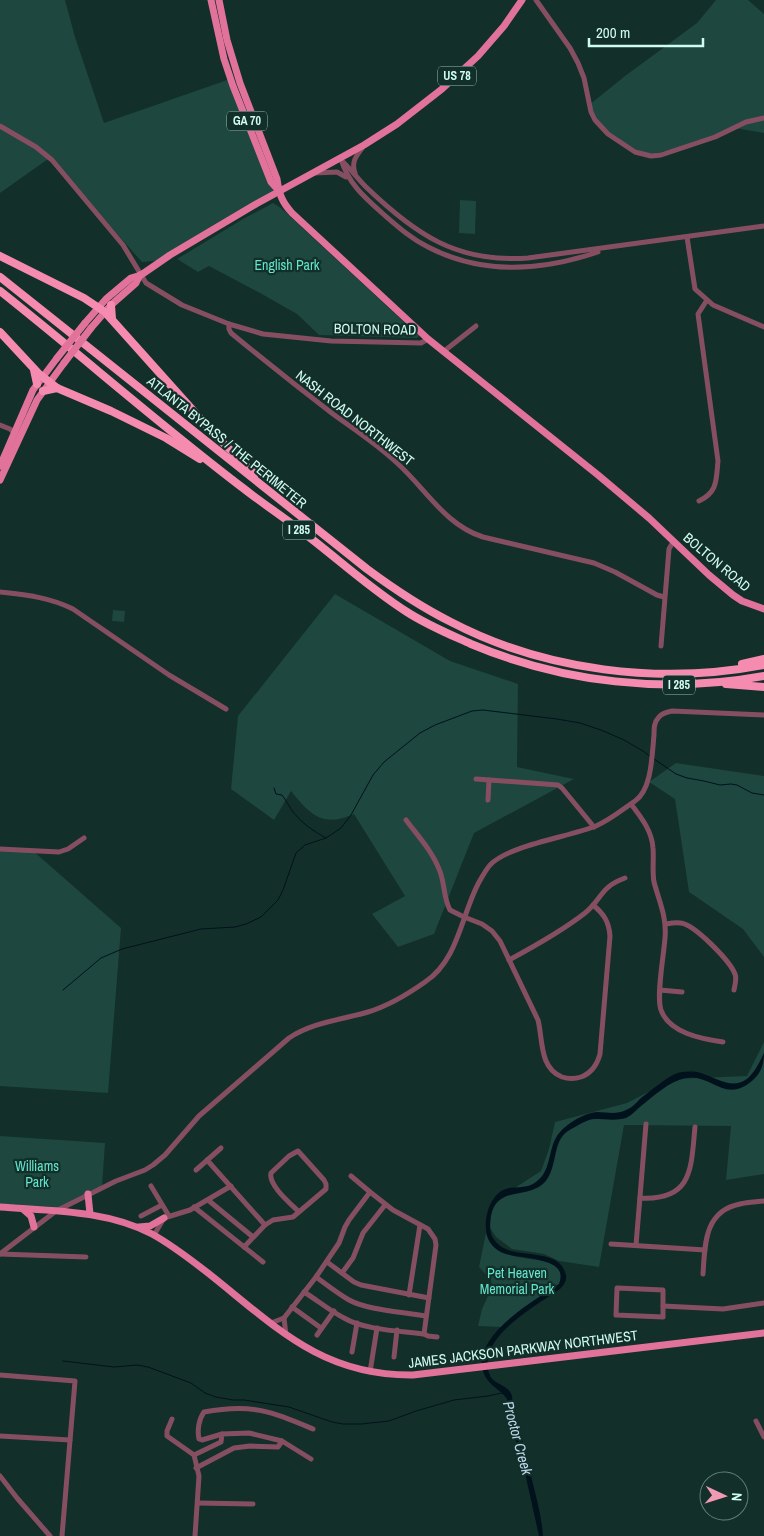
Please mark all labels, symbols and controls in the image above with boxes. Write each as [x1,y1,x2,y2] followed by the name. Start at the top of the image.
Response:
[589,15,703,47] scale bar
[596,22,630,43] text: 200 m
[438,66,476,85] road number: US 78
[227,112,267,130] road number: GA 70
[254,256,320,274] park label: English Park
[334,319,416,339] street label: BOLTON ROAD
[292,366,418,470] street label: NASH ROAD NORTHWEST
[143,371,310,512] street label: ATLANTA BYPASS / THE PERIMETER
[283,520,315,540] road number: I 285
[680,529,754,595] street label: BOLTON ROAD
[663,676,695,694] road number: I 285
[15,1157,59,1191] park label: Williams Park
[480,1264,555,1298] park label: Pet Heaven Memorial Park
[407,1326,639,1372] street label: JAMES JACKSON PARKWAY NORTHWEST
[498,1399,538,1478] water label: Proctor Creek
[699,1471,749,1521] north arrow
[728,1492,746,1502] text: N

